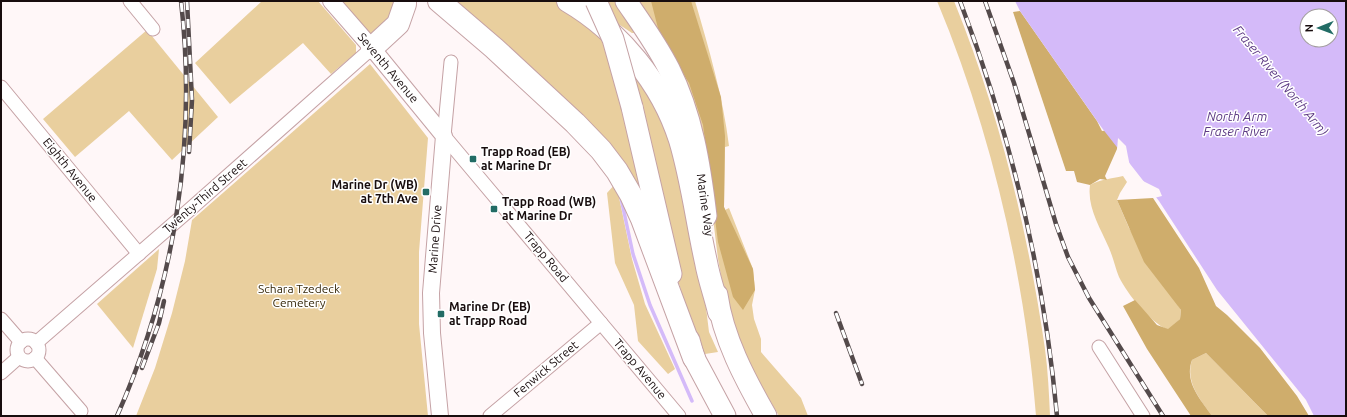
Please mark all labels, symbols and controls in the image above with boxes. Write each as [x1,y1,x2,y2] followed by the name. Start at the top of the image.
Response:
[1299,8,1339,48] north arrow
[1230,22,1332,138] water label: Fraser River (North Arm)
[355,30,421,105] street label: Seventh Avenue
[1203,109,1272,138] water label: North Arm Fraser River
[41,135,100,204] street label: Eighth Avenue
[481,145,571,172] place label: Trapp Road (EB) at Marine Dr
[468,154,478,164] marker: Trapp Road (EB) at Marine Dr
[160,156,249,235] street label: Twenty-Third Street
[695,173,716,237] street label: Marine Way
[332,178,418,205] place label: Marine Dr (WB) at 7th Ave
[421,187,431,197] marker: Marine Dr (WB) at 7th Ave
[502,195,596,222] place label: Trapp Road (WB) at Marine Dr
[426,204,443,274] street label: Marine Drive
[489,204,499,214] marker: Trapp Road (WB) at Marine Dr
[522,229,571,284] street label: Trapp Road
[258,282,340,309] park label: Schara Tzedeck Cemetery
[449,300,531,327] place label: Marine Dr (EB) at Trapp Road
[436,309,446,319] marker: Marine Dr (EB) at Trapp Road
[612,336,669,401] street label: Trapp Avenue
[511,338,581,399] street label: Fenwick Street

